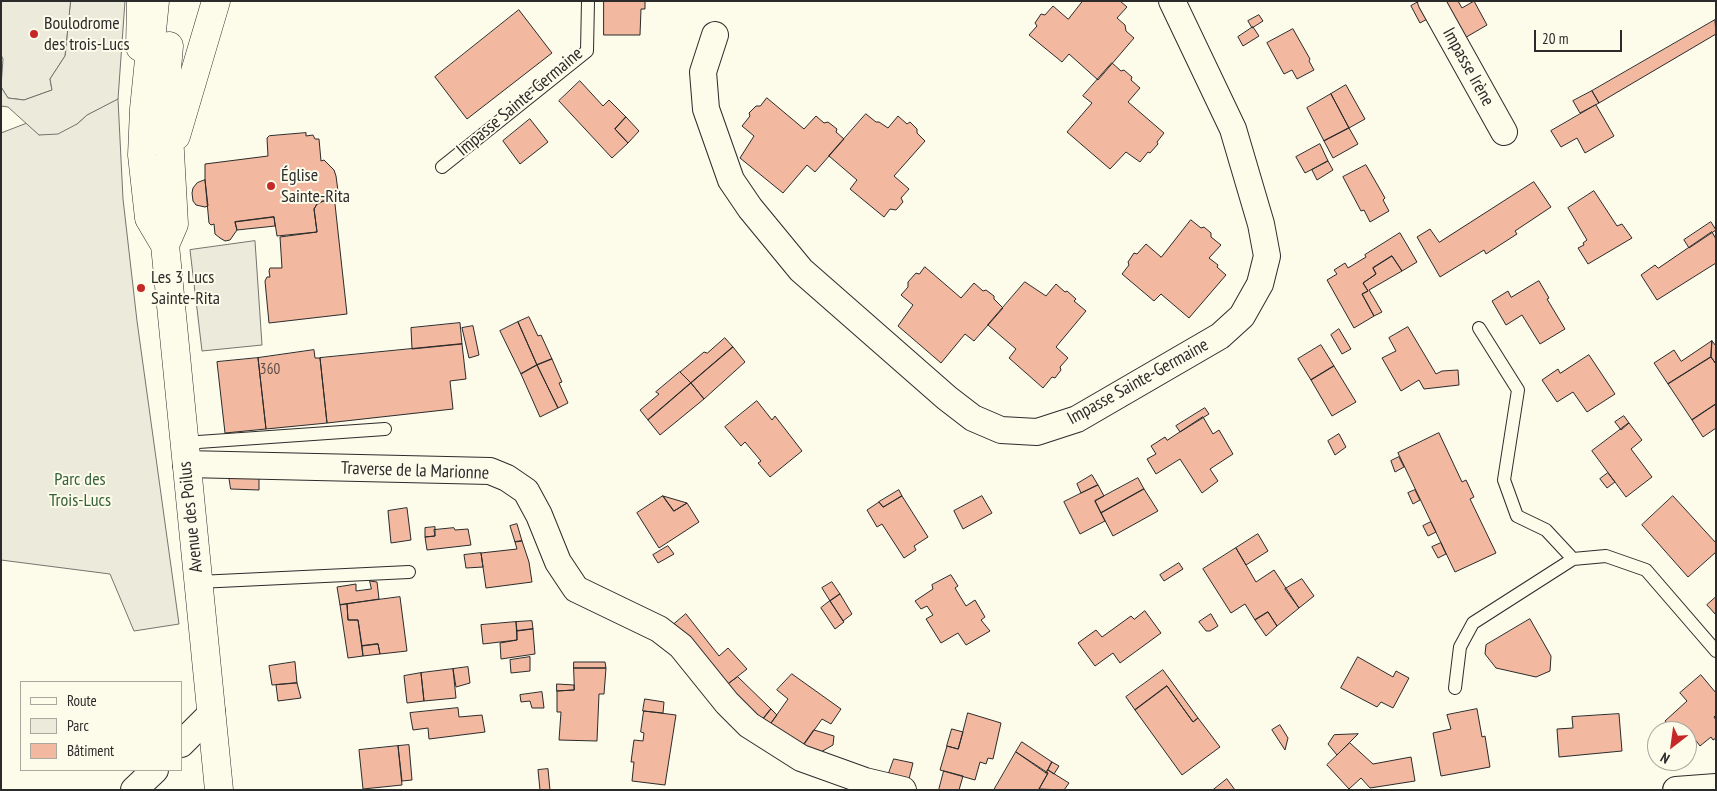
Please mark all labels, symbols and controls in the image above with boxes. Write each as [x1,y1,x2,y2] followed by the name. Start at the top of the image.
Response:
[44,13,130,56] place label: Boulodrome des trois-Lucs
[1537,20,1624,52] scale bar
[1438,24,1498,110] street label: Impasse Irène
[28,28,40,40] marker: Boulodrome des trois-Lucs
[1542,29,1568,48] text: 20 m
[453,43,587,161] street label: Impasse Sainte-Germaine
[281,165,350,208] place label: Église Sainte-Rita
[265,180,277,192] marker: Église Sainte-Rita
[151,267,220,310] place label: Les 3 Lucs Sainte-Rita
[135,282,147,294] marker: Les 3 Lucs Sainte-Rita
[1064,334,1212,430] street label: Impasse Sainte-Germaine
[260,361,280,379] house number: 360
[341,458,489,484] street label: Traverse de la Marionne
[174,460,208,574] street label: Avenue des Poilus
[49,469,111,512] park label: Parc des Trois-Lucs
[20,681,182,771] legend
[67,691,97,710] text: Route
[67,716,89,735] text: Parc
[1647,721,1697,771] north arrow
[67,741,114,760] text: Bâtiment
[1657,748,1673,768] text: N

